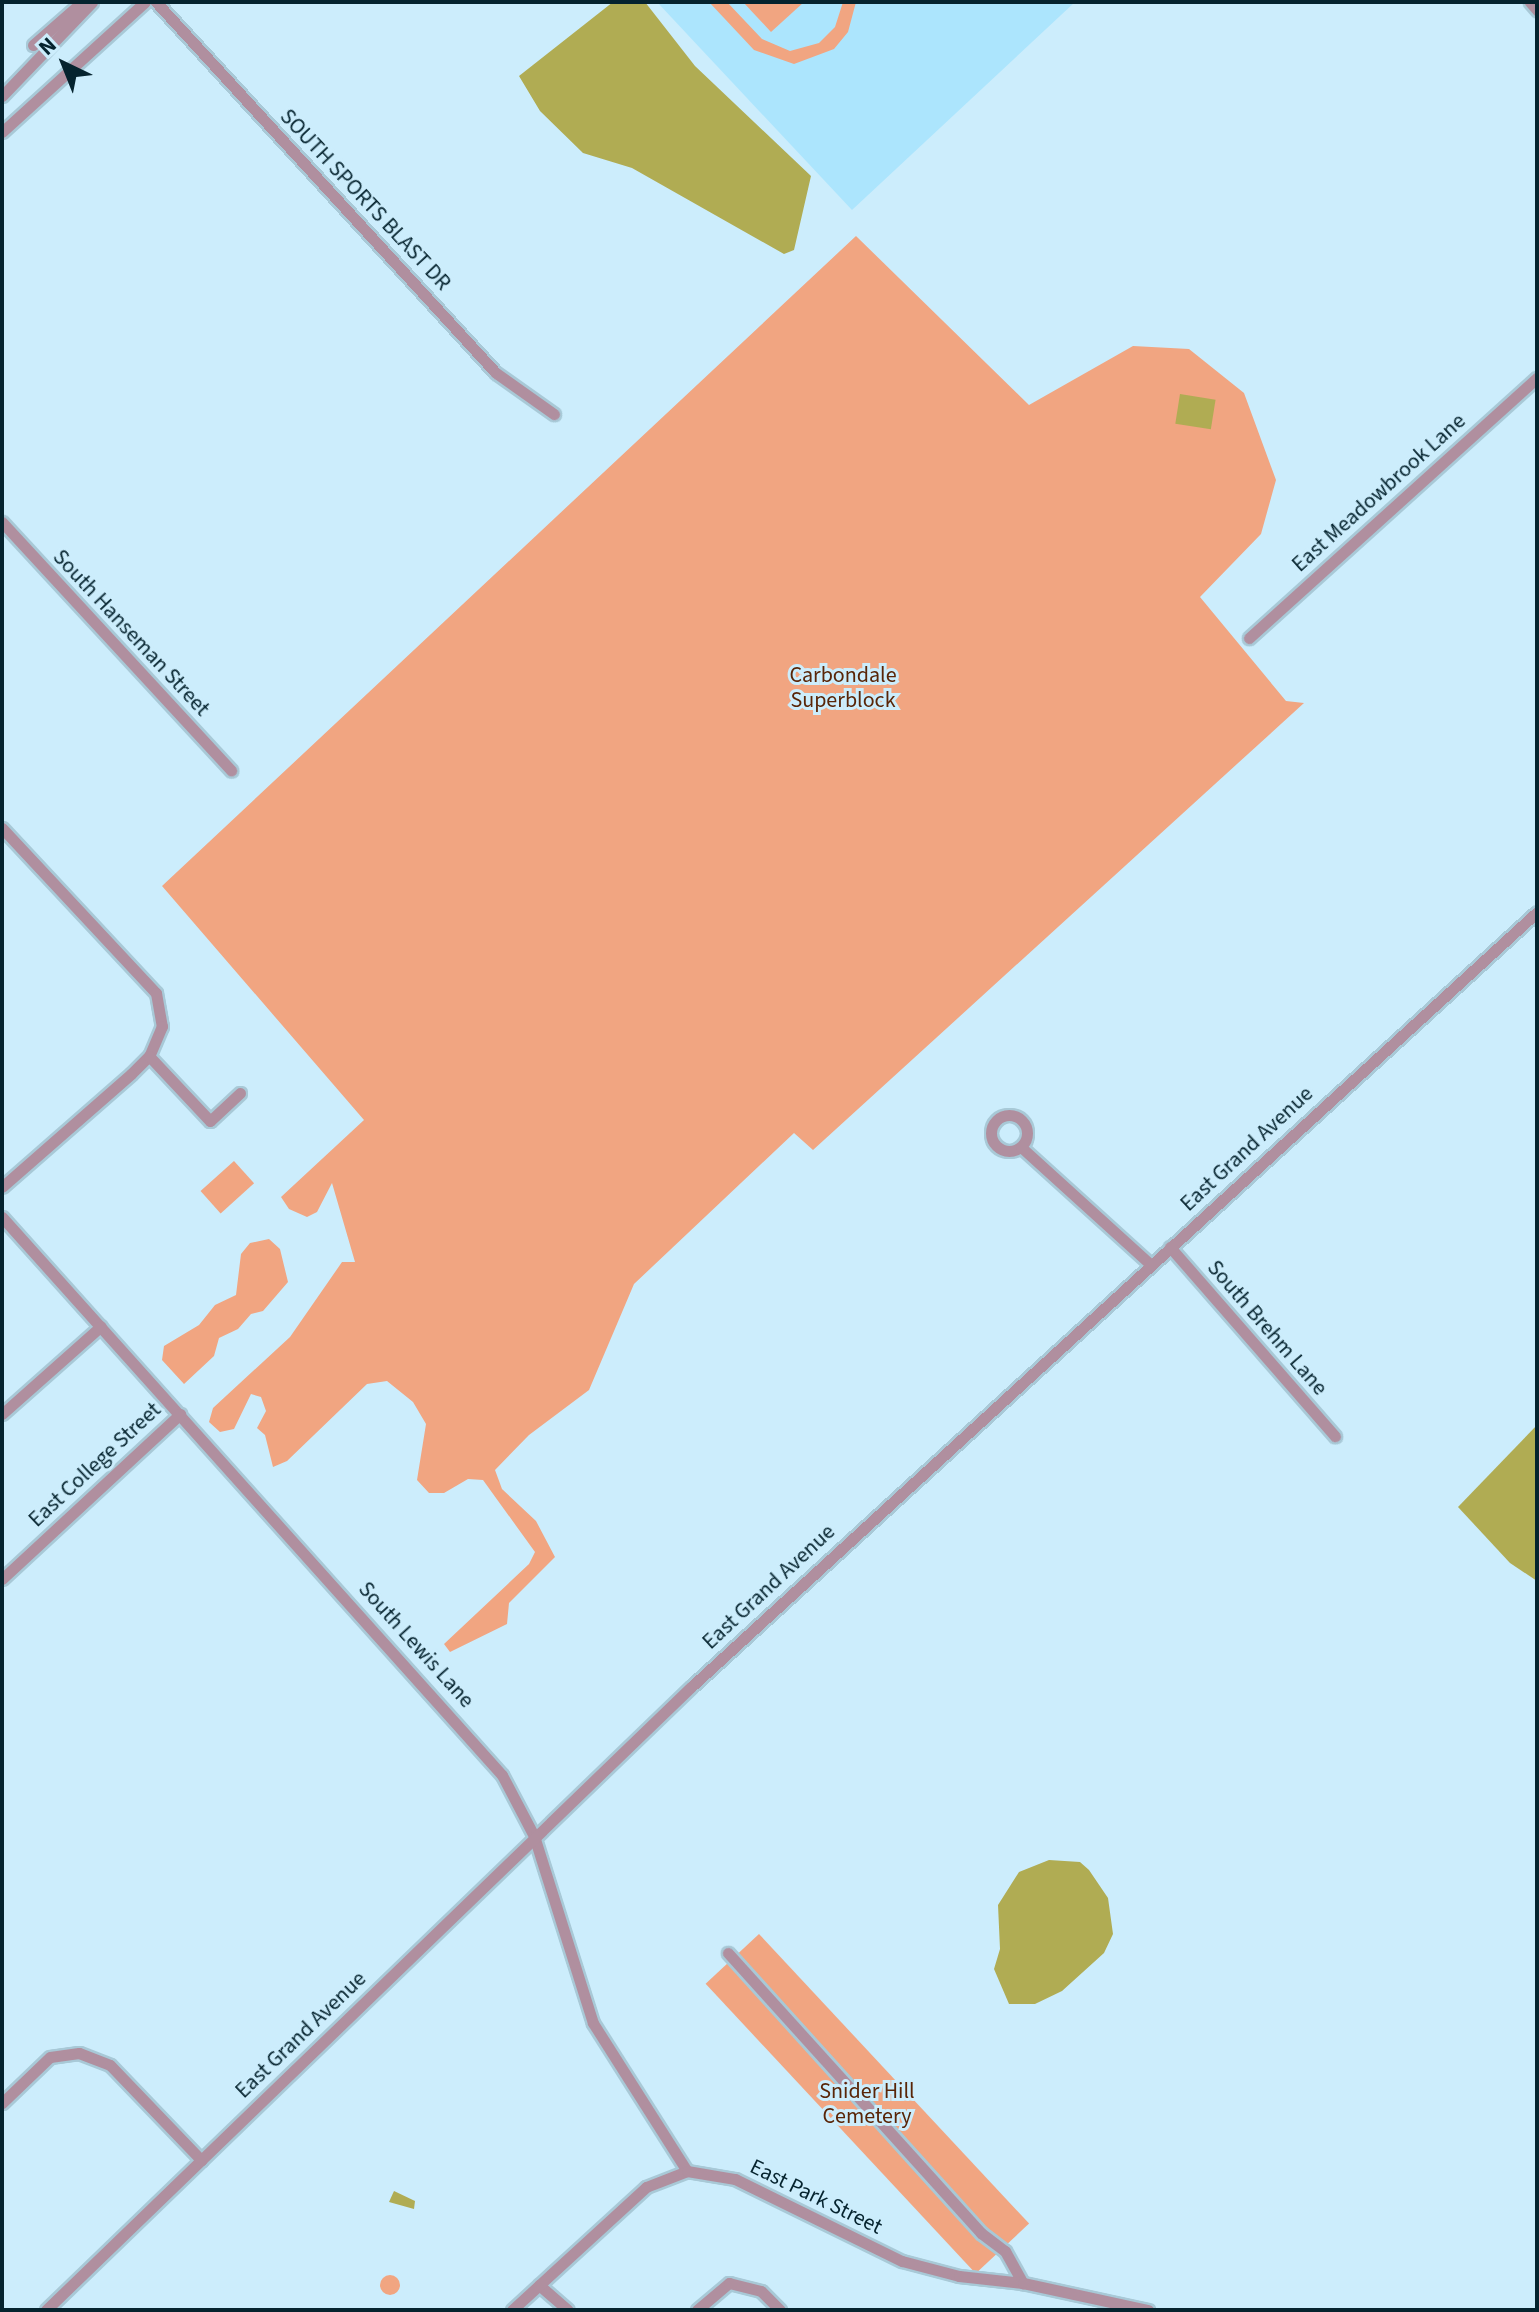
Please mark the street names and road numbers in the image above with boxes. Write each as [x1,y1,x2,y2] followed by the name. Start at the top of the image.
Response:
[274,104,456,296] street label: SOUTH SPORTS BLAST DR
[1287,408,1471,578] street label: East Meadowbrook Lane
[47,544,215,722] street label: South Hanseman Street
[1175,1081,1319,1217] street label: East Grand Avenue
[1201,1255,1333,1401] street label: South Brehm Lane
[23,1397,167,1533] street label: East College Street
[697,1519,841,1655] street label: East Grand Avenue
[353,1577,479,1713] street label: South Lewis Lane
[230,1966,372,2104] street label: East Grand Avenue
[746,2154,886,2240] street label: East Park Street

